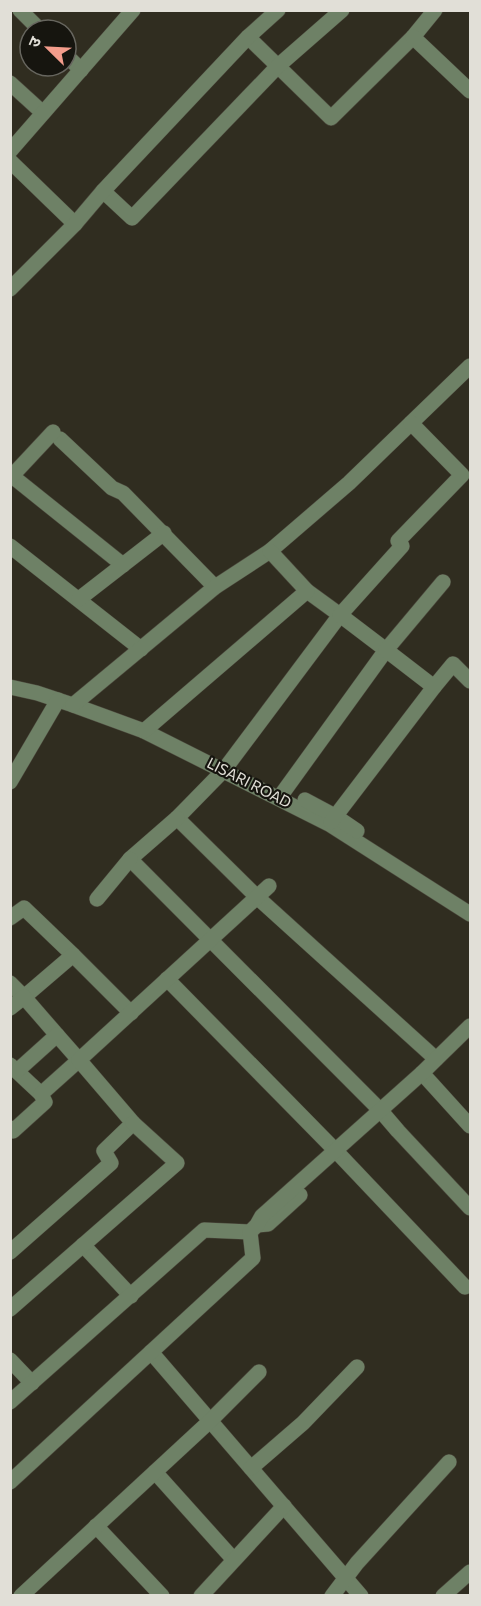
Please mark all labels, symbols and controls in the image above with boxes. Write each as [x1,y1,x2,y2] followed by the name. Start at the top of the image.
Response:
[18,18,78,78] north arrow
[23,33,45,50] text: उ
[204,753,295,811] street label: LISARI ROAD

